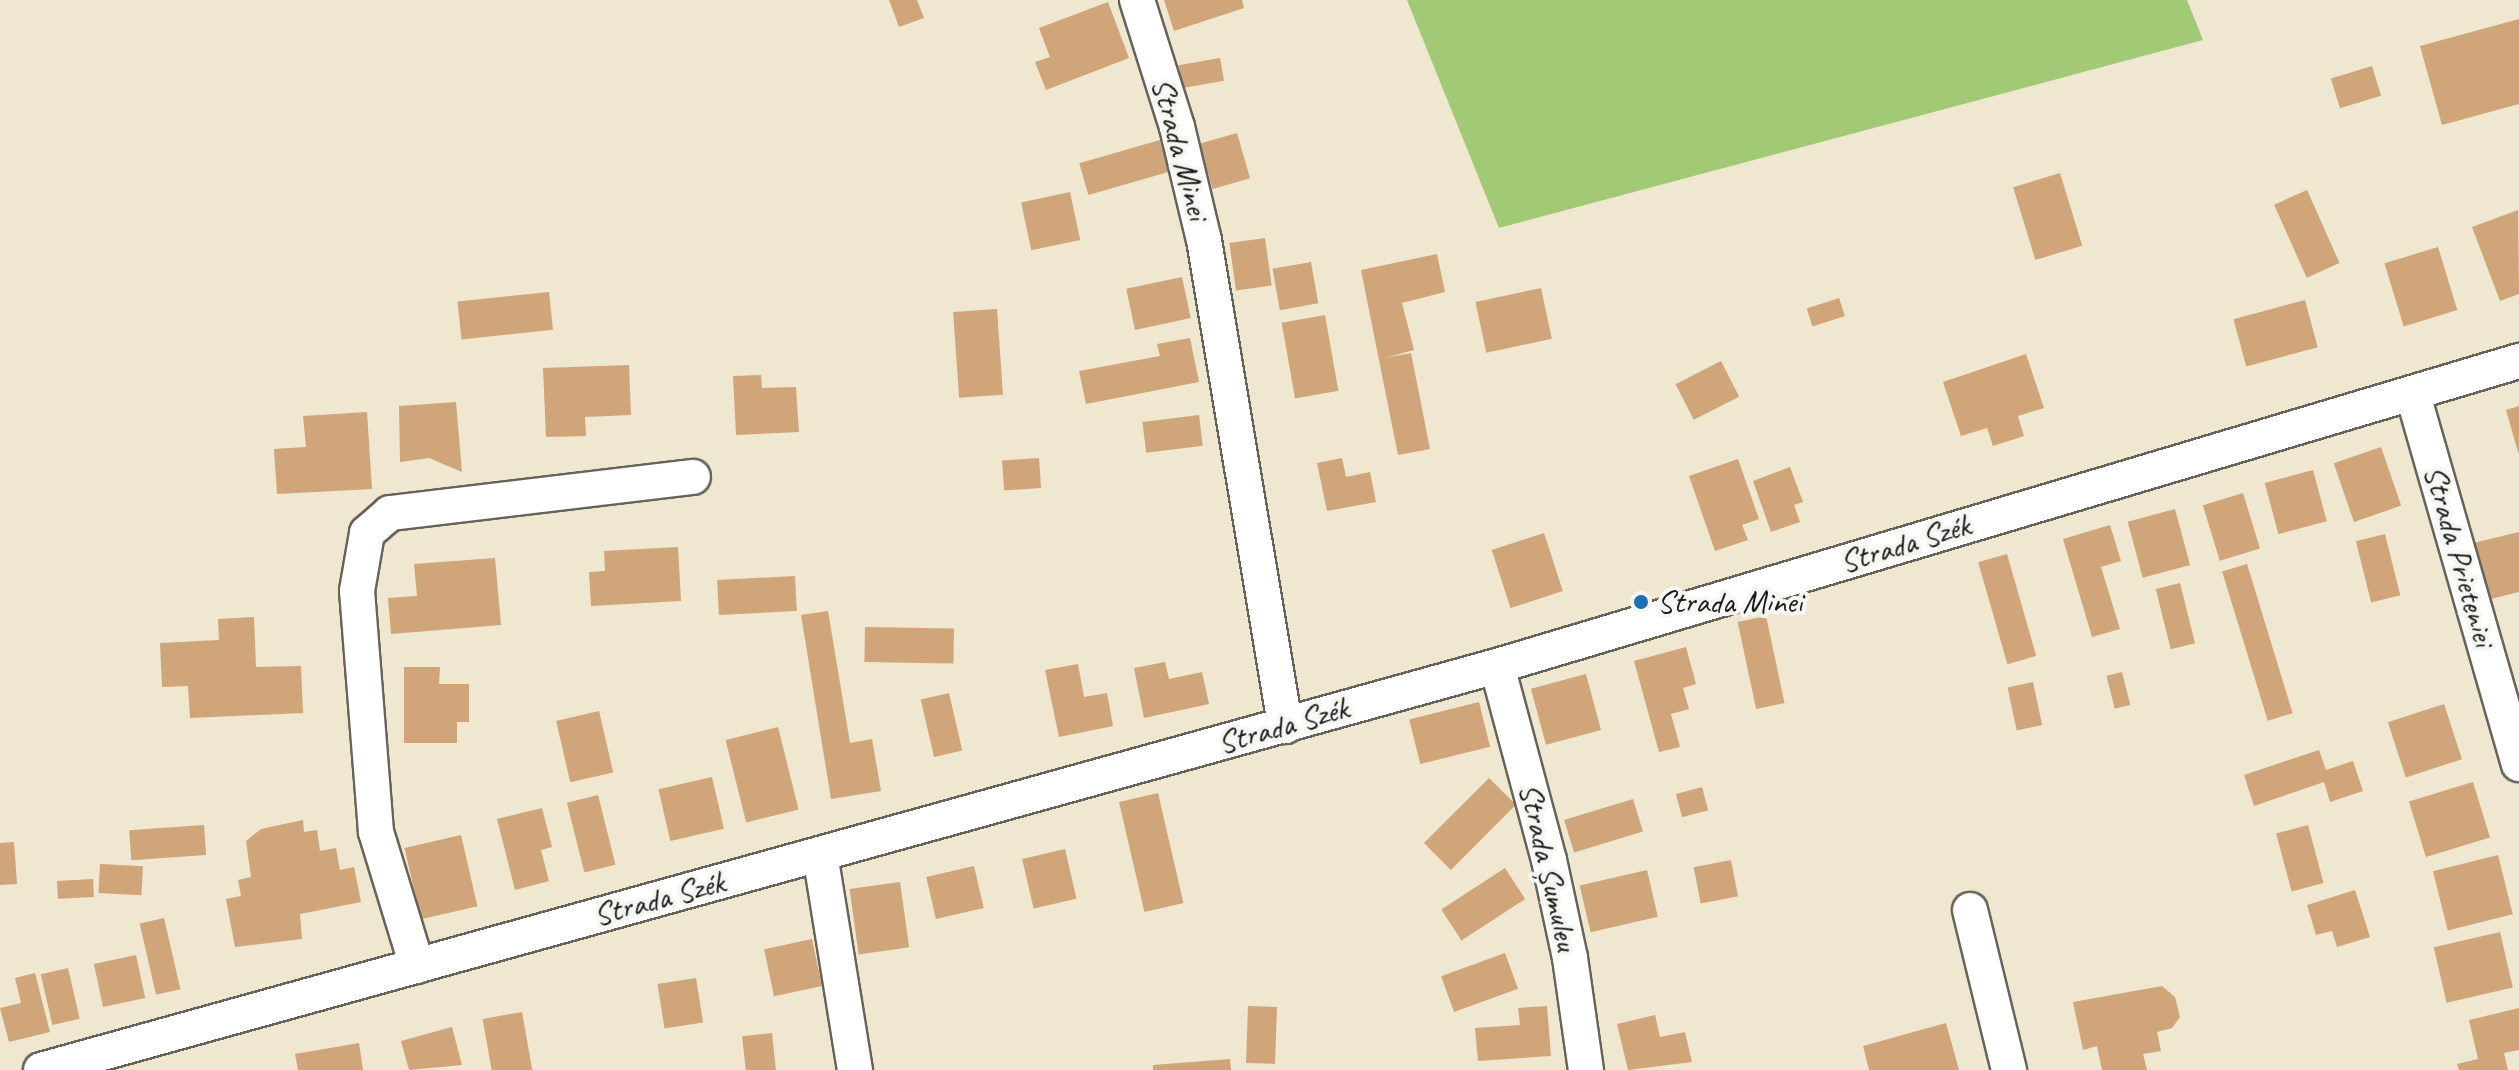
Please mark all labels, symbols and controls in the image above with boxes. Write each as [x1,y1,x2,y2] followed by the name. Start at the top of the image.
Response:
[1143,74,1217,224] street label: Strada Minei
[2415,461,2503,651] street label: Strada Prieteniei
[1835,506,1975,582] street label: Strada Szék
[1657,583,1803,621] place label: Strada Minei
[1632,593,1650,611] marker: Strada Minei
[1213,689,1353,763] street label: Strada Szék
[1510,780,1586,954] street label: Strada Șumuleu
[589,863,729,935] street label: Strada Szék

